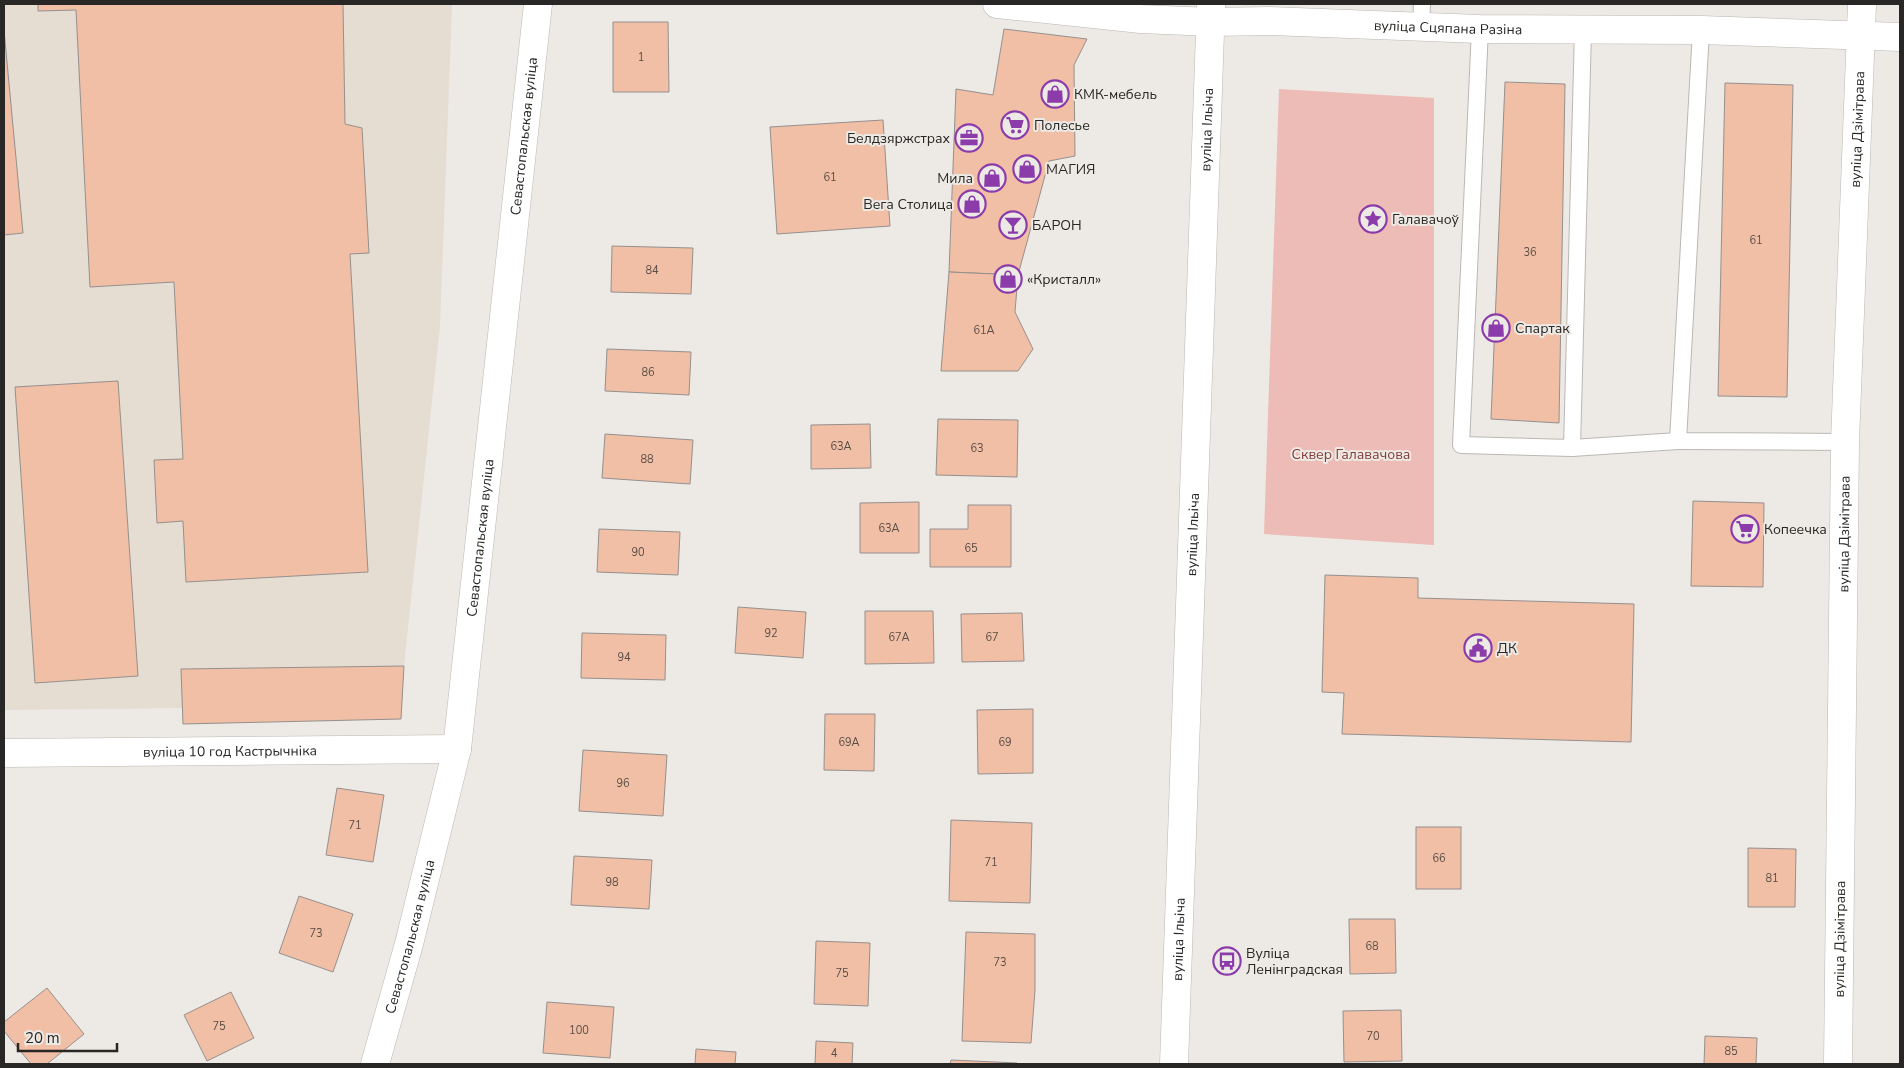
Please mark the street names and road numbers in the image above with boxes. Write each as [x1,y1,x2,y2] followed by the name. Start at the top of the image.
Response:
[1373,16,1522,39] street label: вуліца Сцяпана Разіна
[506,56,542,216] street label: Севастопальская вуліца
[1846,71,1869,188] street label: вуліца Дзімітрава
[1196,88,1218,172] street label: вуліца Ільіча
[462,458,498,618] street label: Севастопальская вуліца
[1834,476,1855,593] street label: вуліца Дзімітрава
[1182,492,1204,576] street label: вуліца Ільіча
[143,741,317,762] street label: вуліца 10 год Кастрычніка
[381,858,439,1016] street label: Севастопальская вуліца
[1830,881,1850,997] street label: вуліца Дзімітрава
[1168,897,1190,981] street label: вуліца Ільіча

